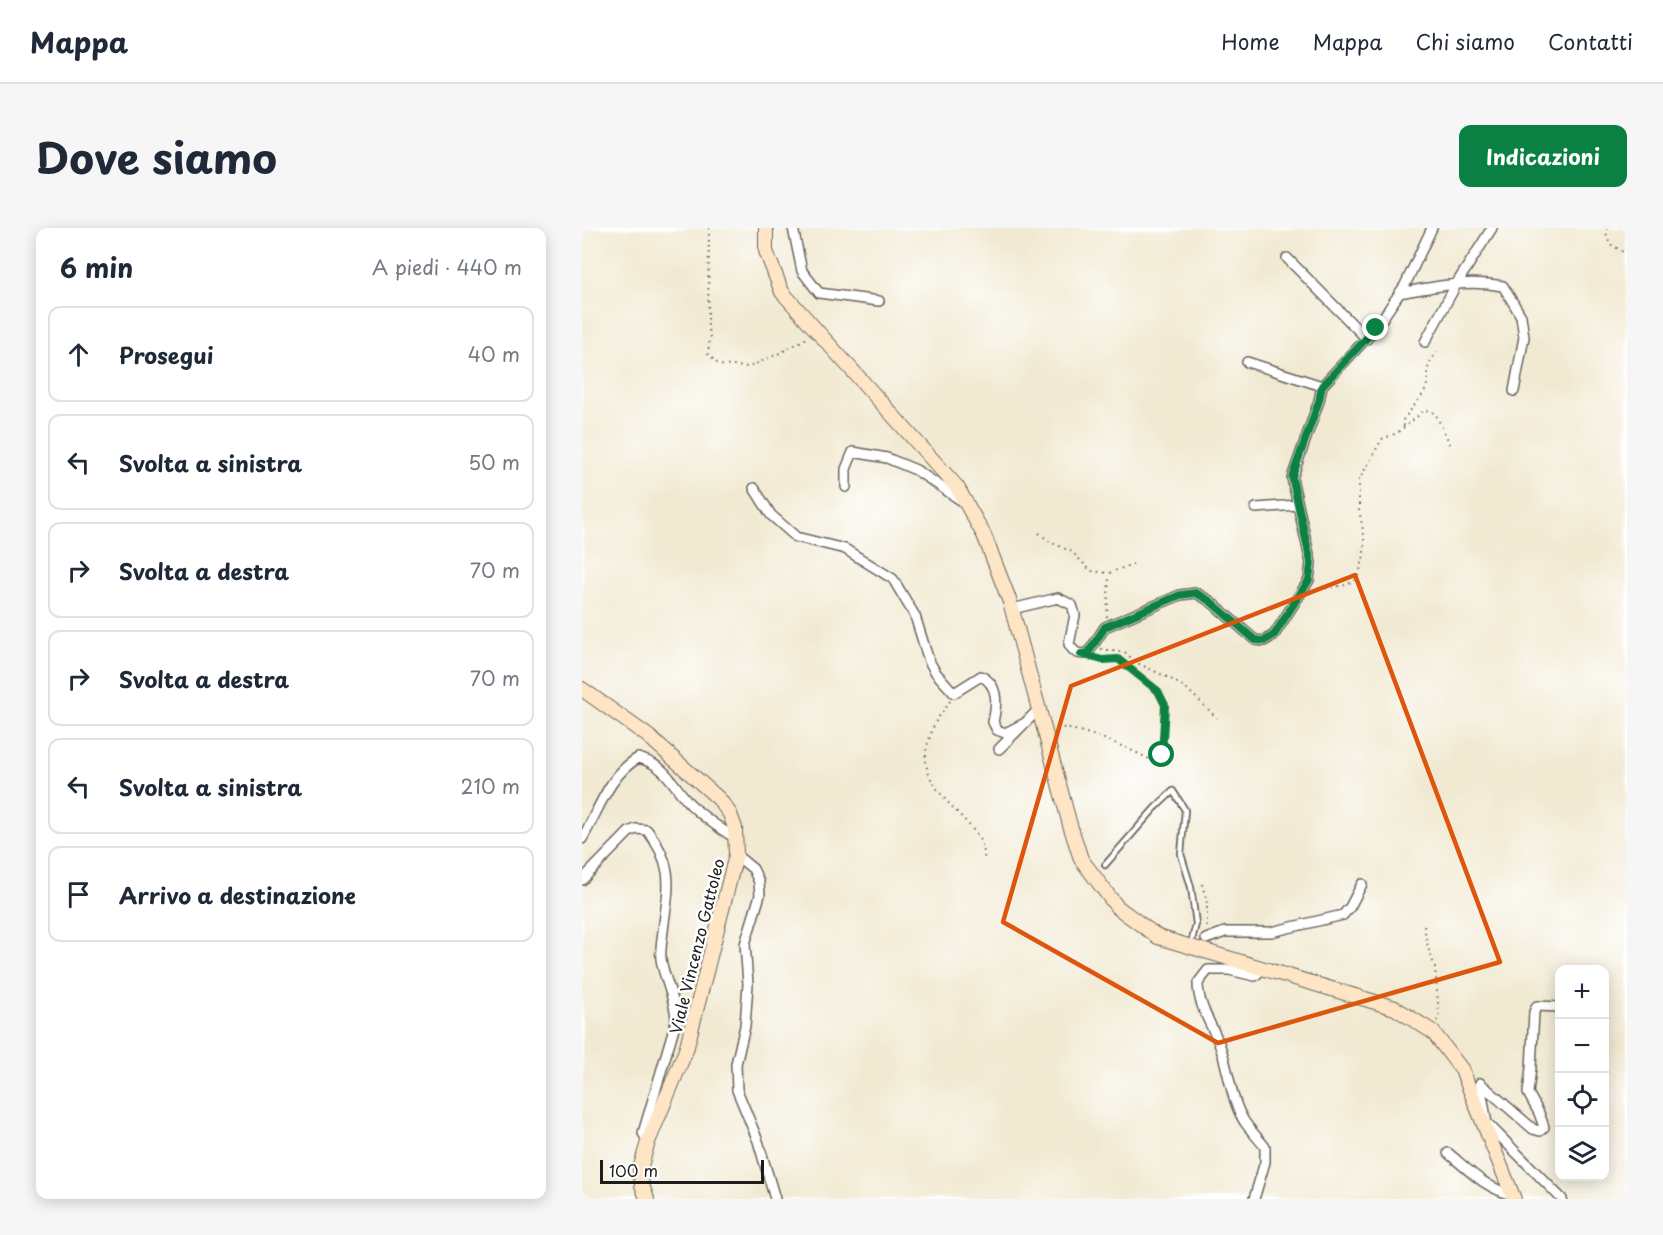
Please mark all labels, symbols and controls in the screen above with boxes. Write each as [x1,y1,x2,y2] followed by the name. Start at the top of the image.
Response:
[30,20,128,63] text: Mappa
[1221,25,1280,57] text: Home
[1313,25,1383,57] text: Mappa
[1416,25,1515,57] text: Chi siamo
[1548,25,1633,57] text: Contatti
[36,125,277,188] text: Dove siamo
[1459,125,1627,187] button: Indicazioni
[60,248,133,287] text: 6 min
[372,252,522,282] text: A piedi · 440 m
[1362,314,1388,340] route end
[62,338,95,371] icon: ahead
[119,338,213,371] text: Prosegui
[468,339,520,369] text: 40 m
[62,446,95,479] icon: left
[119,446,302,479] text: Svolta a sinistra
[468,447,520,477] text: 50 m
[62,554,95,587] icon: right
[119,554,289,587] text: Svolta a destra
[470,555,520,585] text: 70 m
[62,662,95,695] icon: right
[119,662,289,695] text: Svolta a destra
[470,663,520,693] text: 70 m
[1148,741,1174,767] route start
[62,770,95,803] icon: left
[119,770,302,803] text: Svolta a sinistra
[461,771,520,801] text: 210 m
[663,856,729,1036] street label: Viale Vincenzo Gattoleo
[62,878,95,911] icon: arrive
[119,878,356,911] text: Arrivo a destinazione
[1555,965,1609,1181] map controls
[1555,965,1609,1019] button: +
[1555,1019,1609,1073] button: −
[1555,1073,1609,1127] button: locate
[1555,1127,1609,1181] button: layers
[600,1157,764,1184] scale bar
[609,1158,658,1182] text: 100 m

